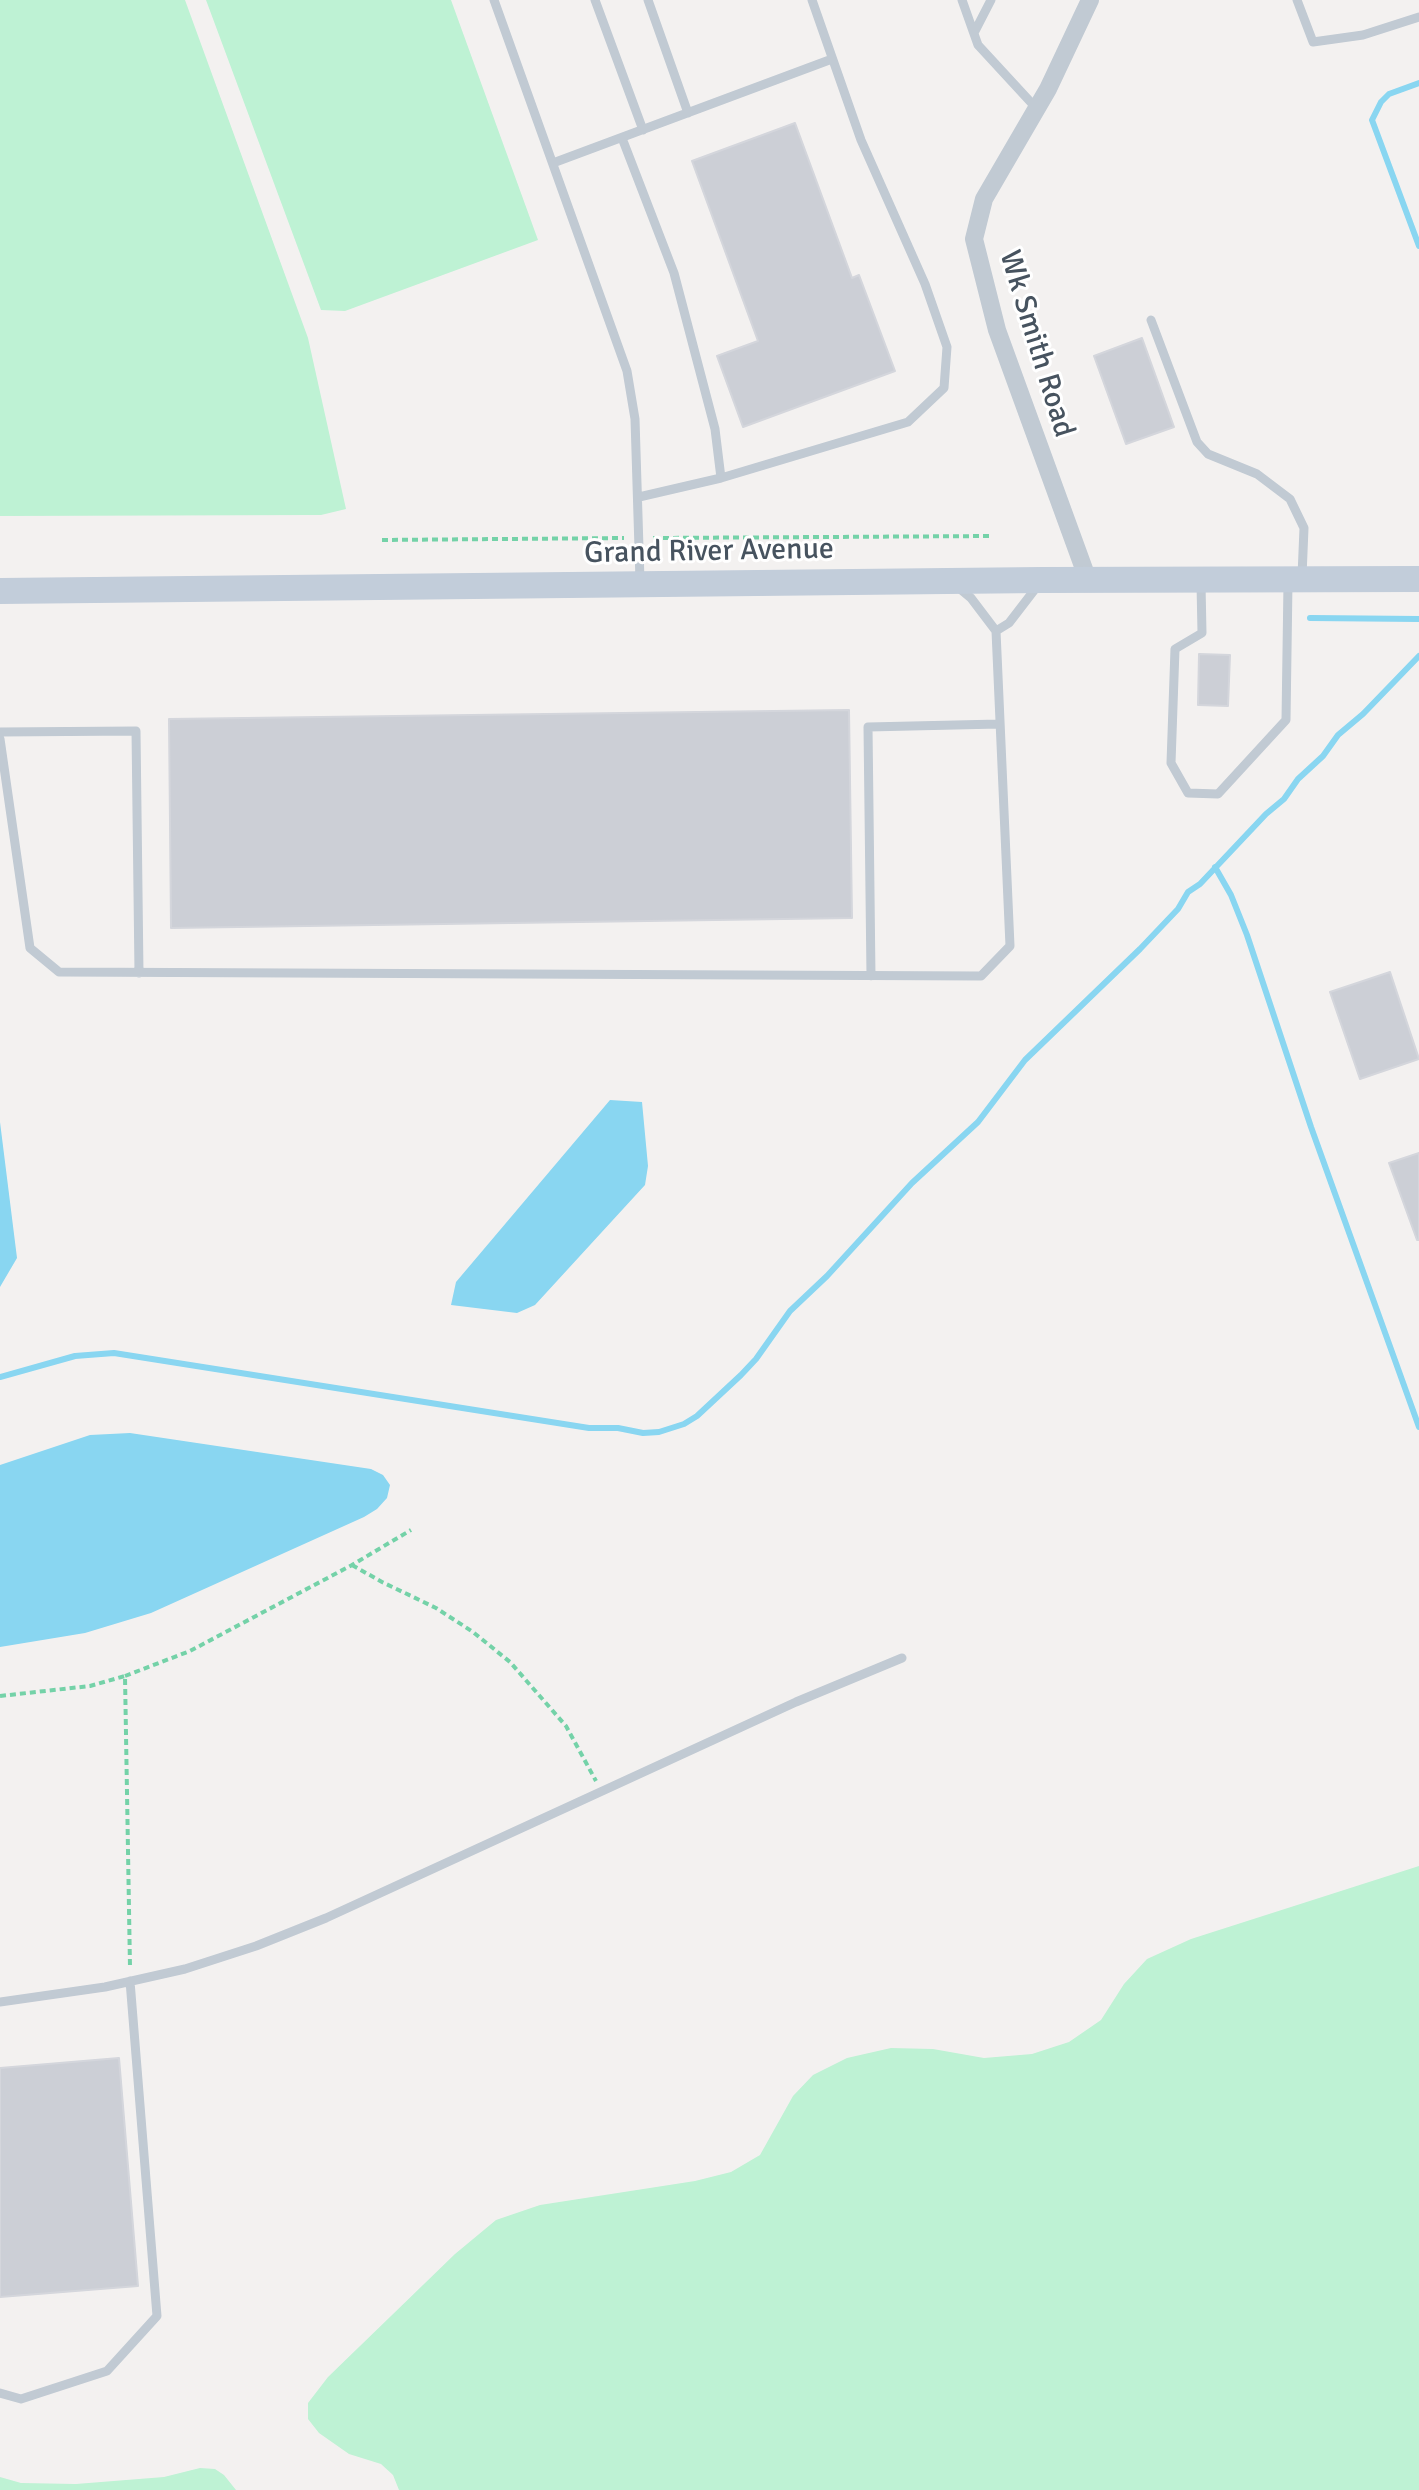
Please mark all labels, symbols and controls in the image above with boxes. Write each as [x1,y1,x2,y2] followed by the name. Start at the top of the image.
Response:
[991,246,1081,442] street label: Wk Smith Road
[584,532,834,572] street label: Grand River Avenue

